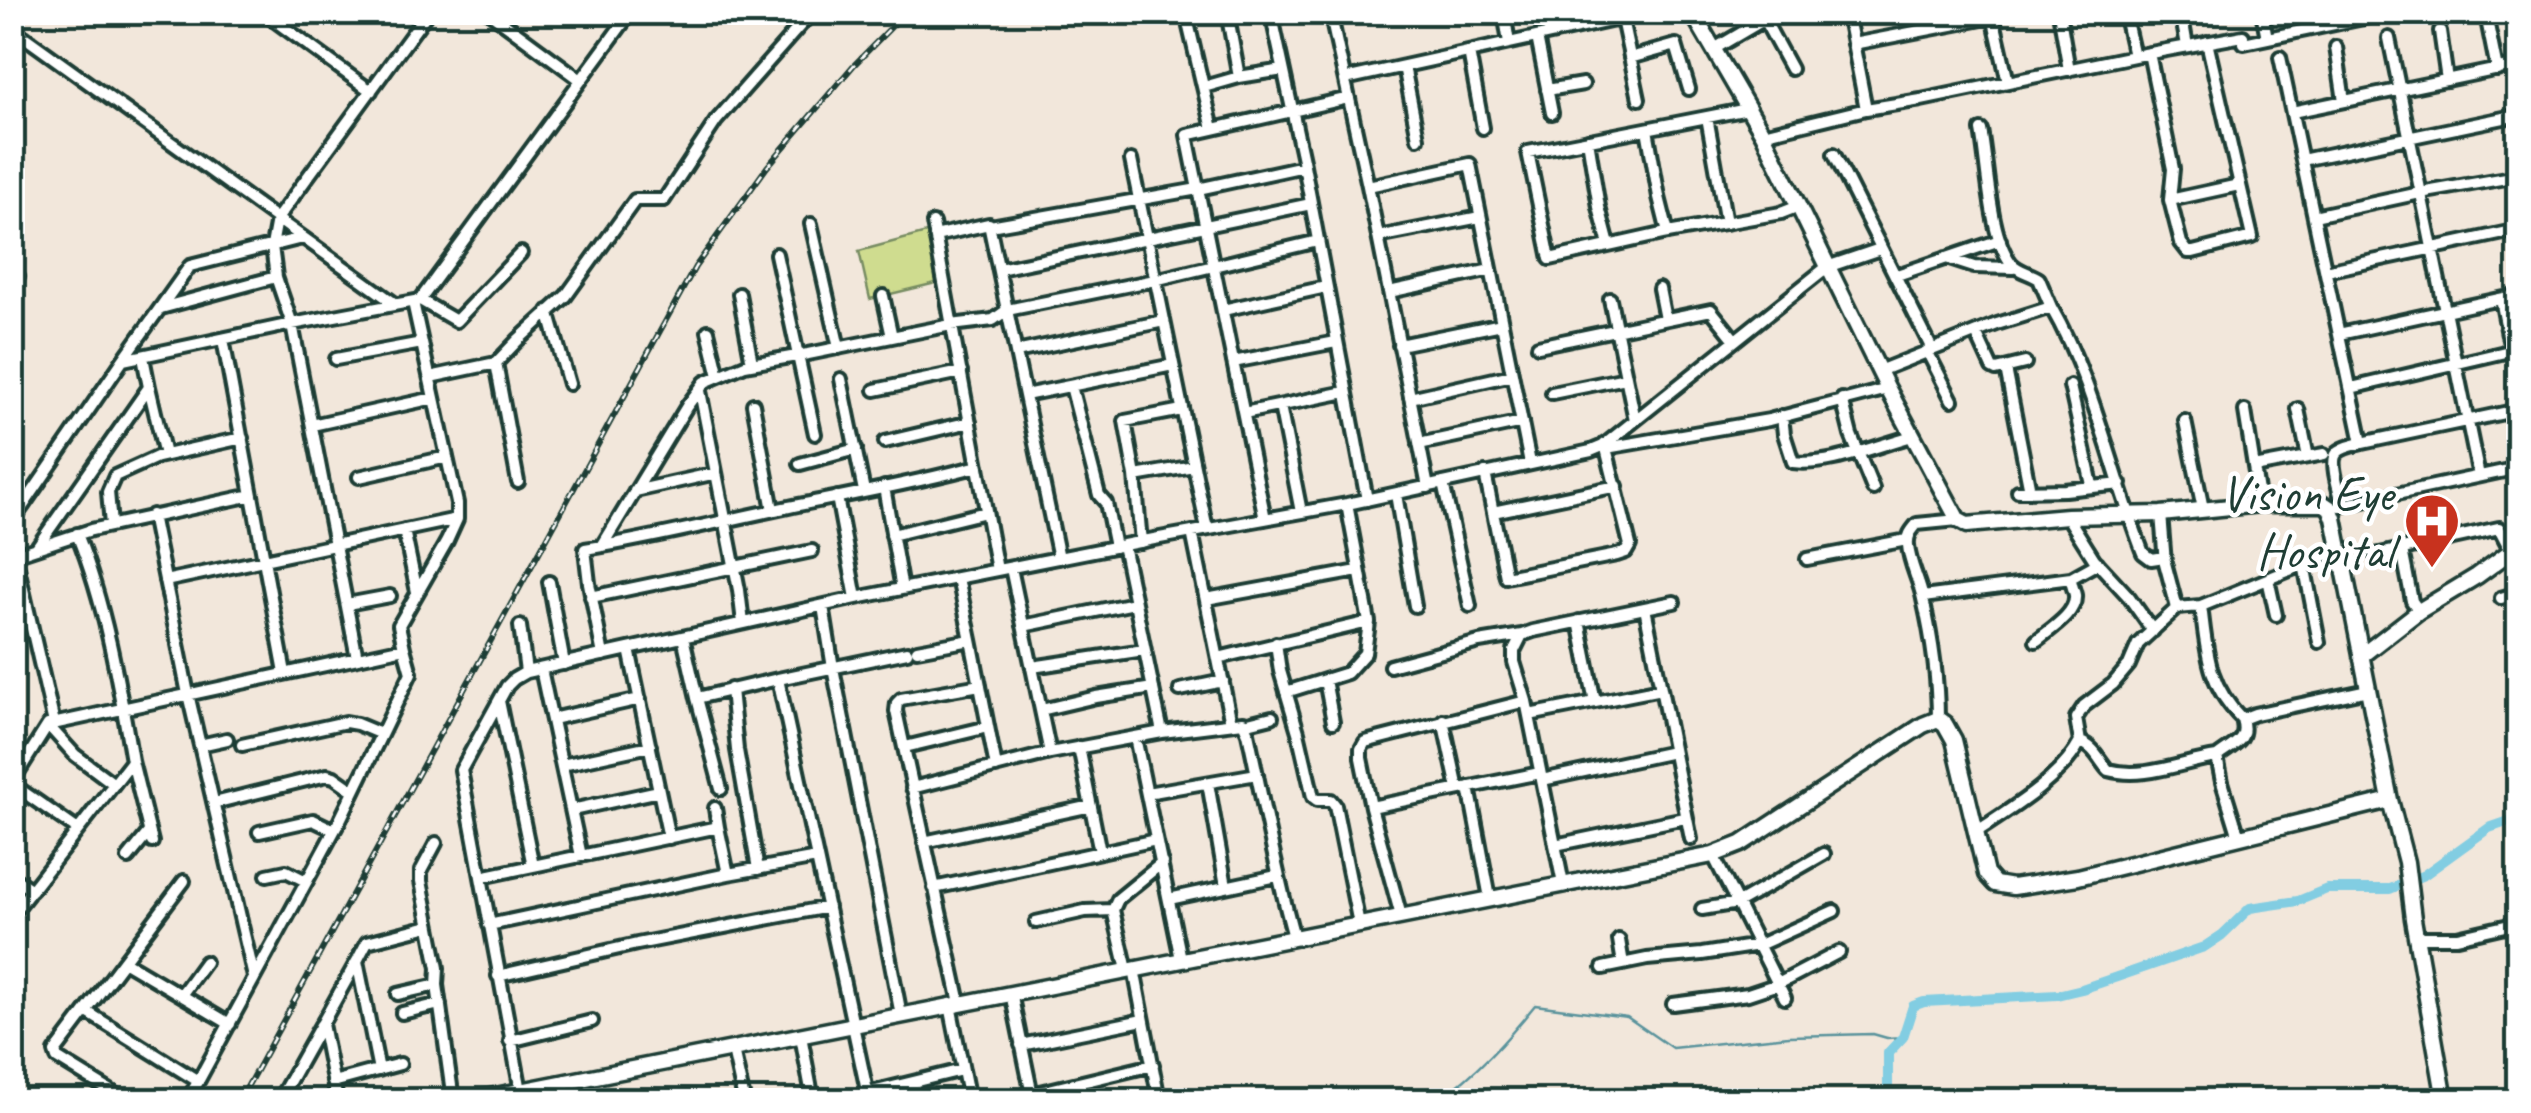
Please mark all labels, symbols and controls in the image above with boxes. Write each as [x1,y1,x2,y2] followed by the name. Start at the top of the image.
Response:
[2221,462,2402,583] place label: Vision Eye Hospital
[2402,491,2462,570] hospital icon: Vision Eye Hospital

